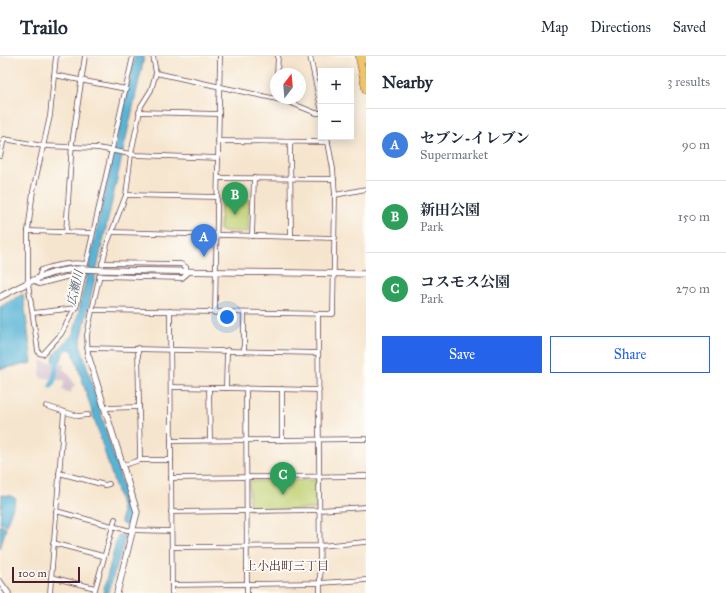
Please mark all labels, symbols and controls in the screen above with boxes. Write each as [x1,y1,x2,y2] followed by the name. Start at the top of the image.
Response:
[20,16,68,39] text: Trailo
[541,19,568,36] text: Map
[590,19,651,36] text: Directions
[673,19,706,36] text: Saved
[270,68,306,104] north arrow
[318,68,354,140] map controls
[318,68,354,104] button: +
[382,72,433,93] text: Nearby
[667,74,710,90] text: 3 results
[318,104,354,140] button: −
[420,129,530,147] text: セブン-イレブン
[391,137,399,153] text: A
[682,137,710,153] text: 90 m
[420,147,488,163] text: Supermarket
[222,182,248,215] pin: B
[420,201,480,219] text: 新田公園
[391,209,399,225] text: B
[678,209,710,225] text: 150 m
[420,219,444,235] text: Park
[191,224,217,257] pin: A
[64,267,86,307] water label: 広瀬川
[420,273,510,291] text: コスモス公園
[391,281,399,297] text: C
[676,281,710,297] text: 270 m
[420,291,444,307] text: Park
[217,307,237,327] your location
[382,336,542,373] button: Save
[550,336,710,373] button: Share
[270,462,296,495] pin: C
[245,559,329,573] district label: 上小出町三丁目
[12,565,80,584] scale bar
[18,567,47,580] text: 100 m

